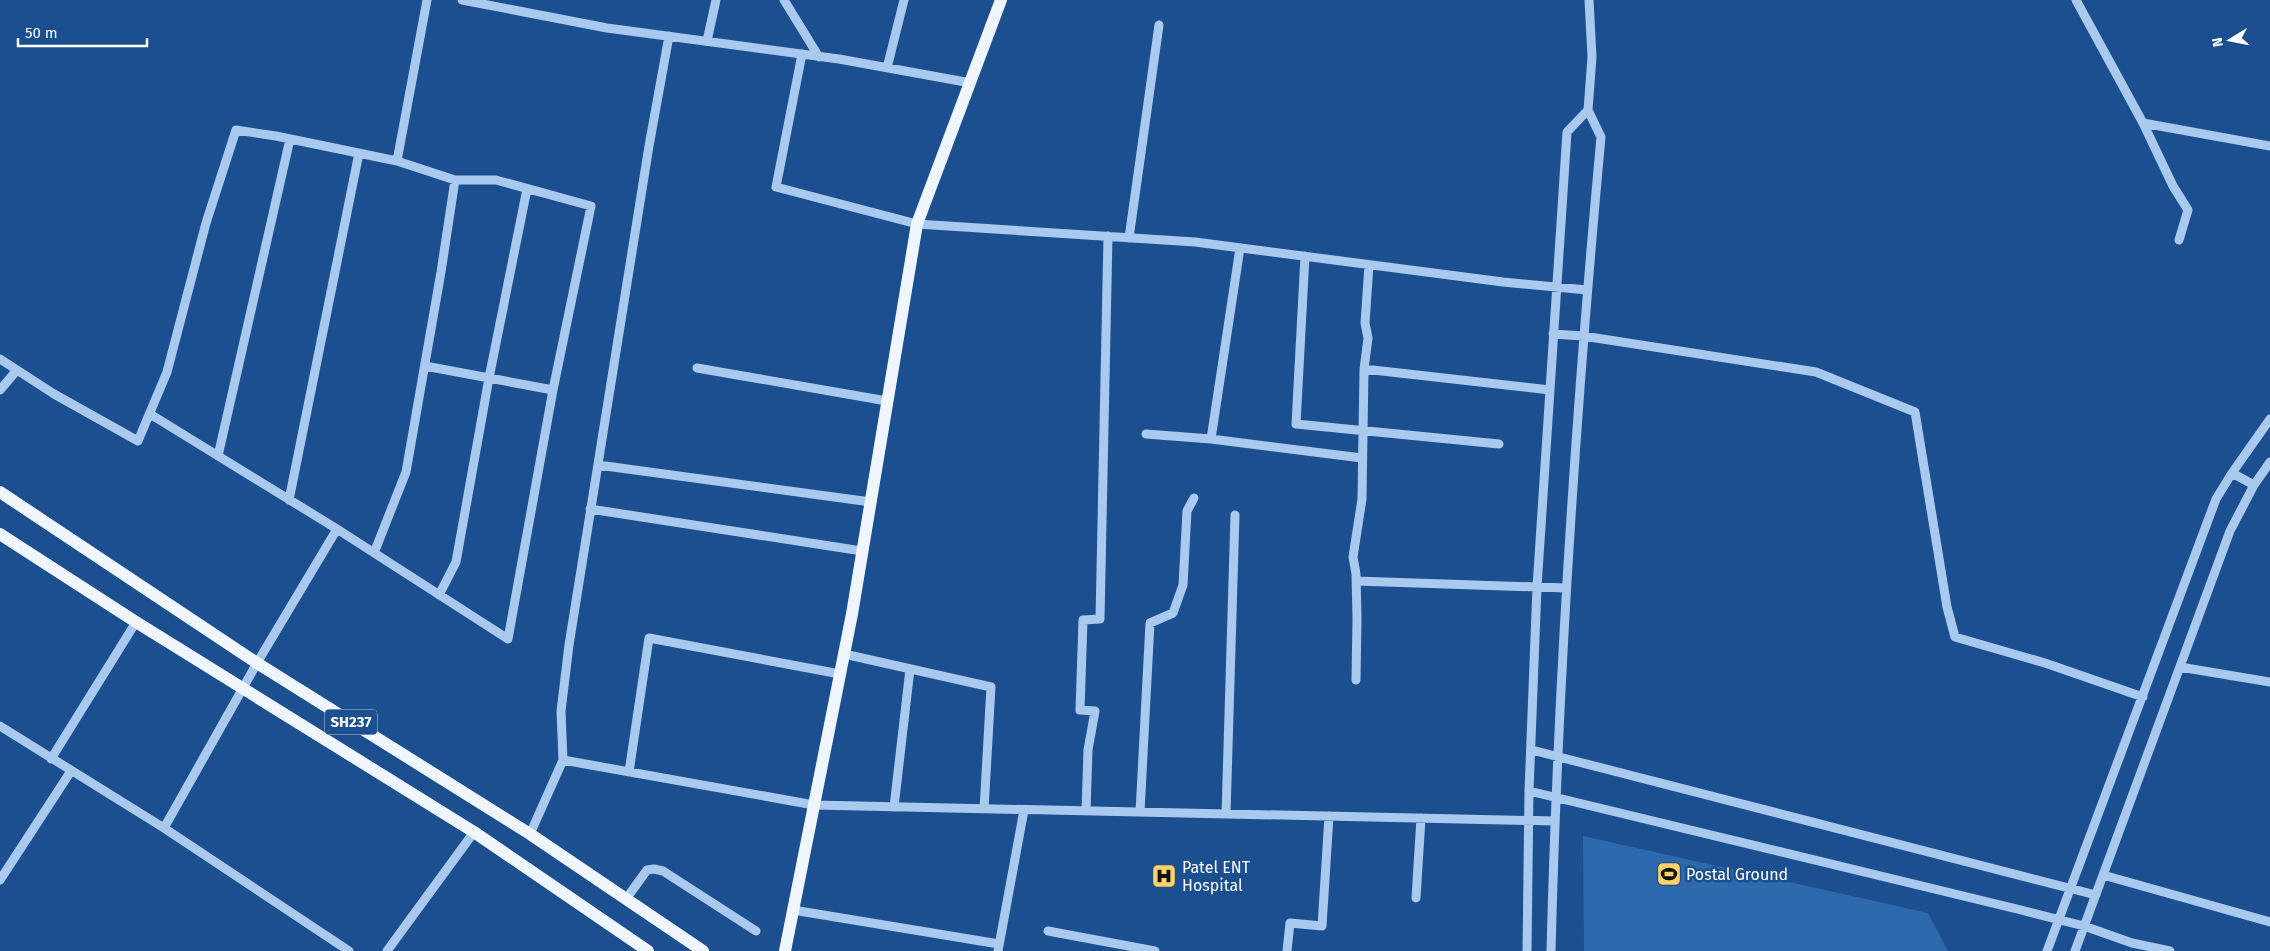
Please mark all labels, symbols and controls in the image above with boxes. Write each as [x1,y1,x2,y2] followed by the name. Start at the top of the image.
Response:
[18,15,146,47] scale bar
[2205,15,2255,65] north arrow
[25,24,58,42] text: 50 m
[2209,36,2227,48] text: N
[325,710,377,734] road number: SH237
[1182,858,1251,895] place label: Patel ENT Hospital
[1656,861,1682,887] sports icon: Postal Ground
[1151,863,1177,889] hospital icon: Patel ENT Hospital
[1686,865,1788,884] place label: Postal Ground

